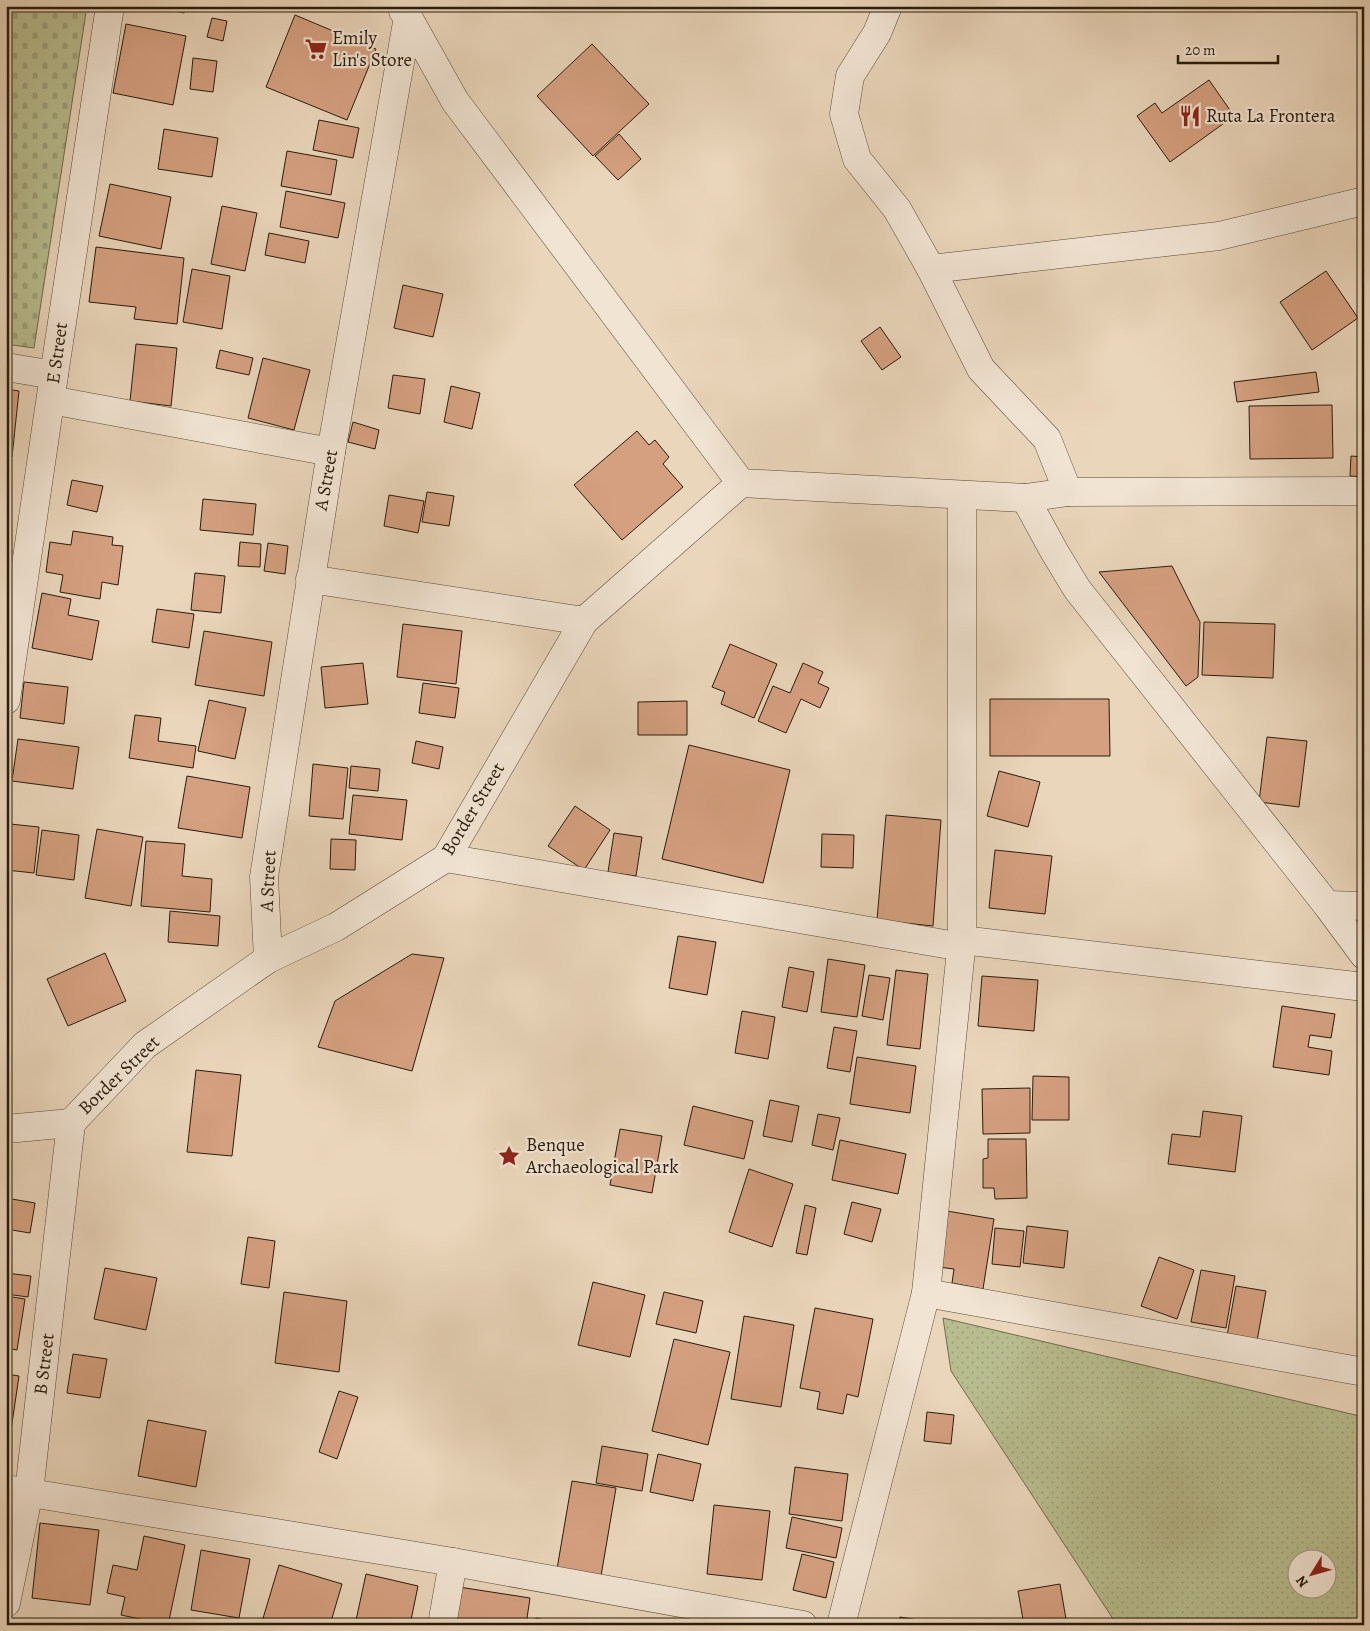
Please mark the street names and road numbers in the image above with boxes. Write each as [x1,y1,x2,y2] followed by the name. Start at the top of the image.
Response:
[40,321,74,385] street label: E Street
[308,447,344,514] street label: A Street
[435,758,511,860] street label: Border Street
[253,850,283,913] street label: A Street
[72,1029,166,1121] street label: Border Street
[27,1332,61,1396] street label: B Street

